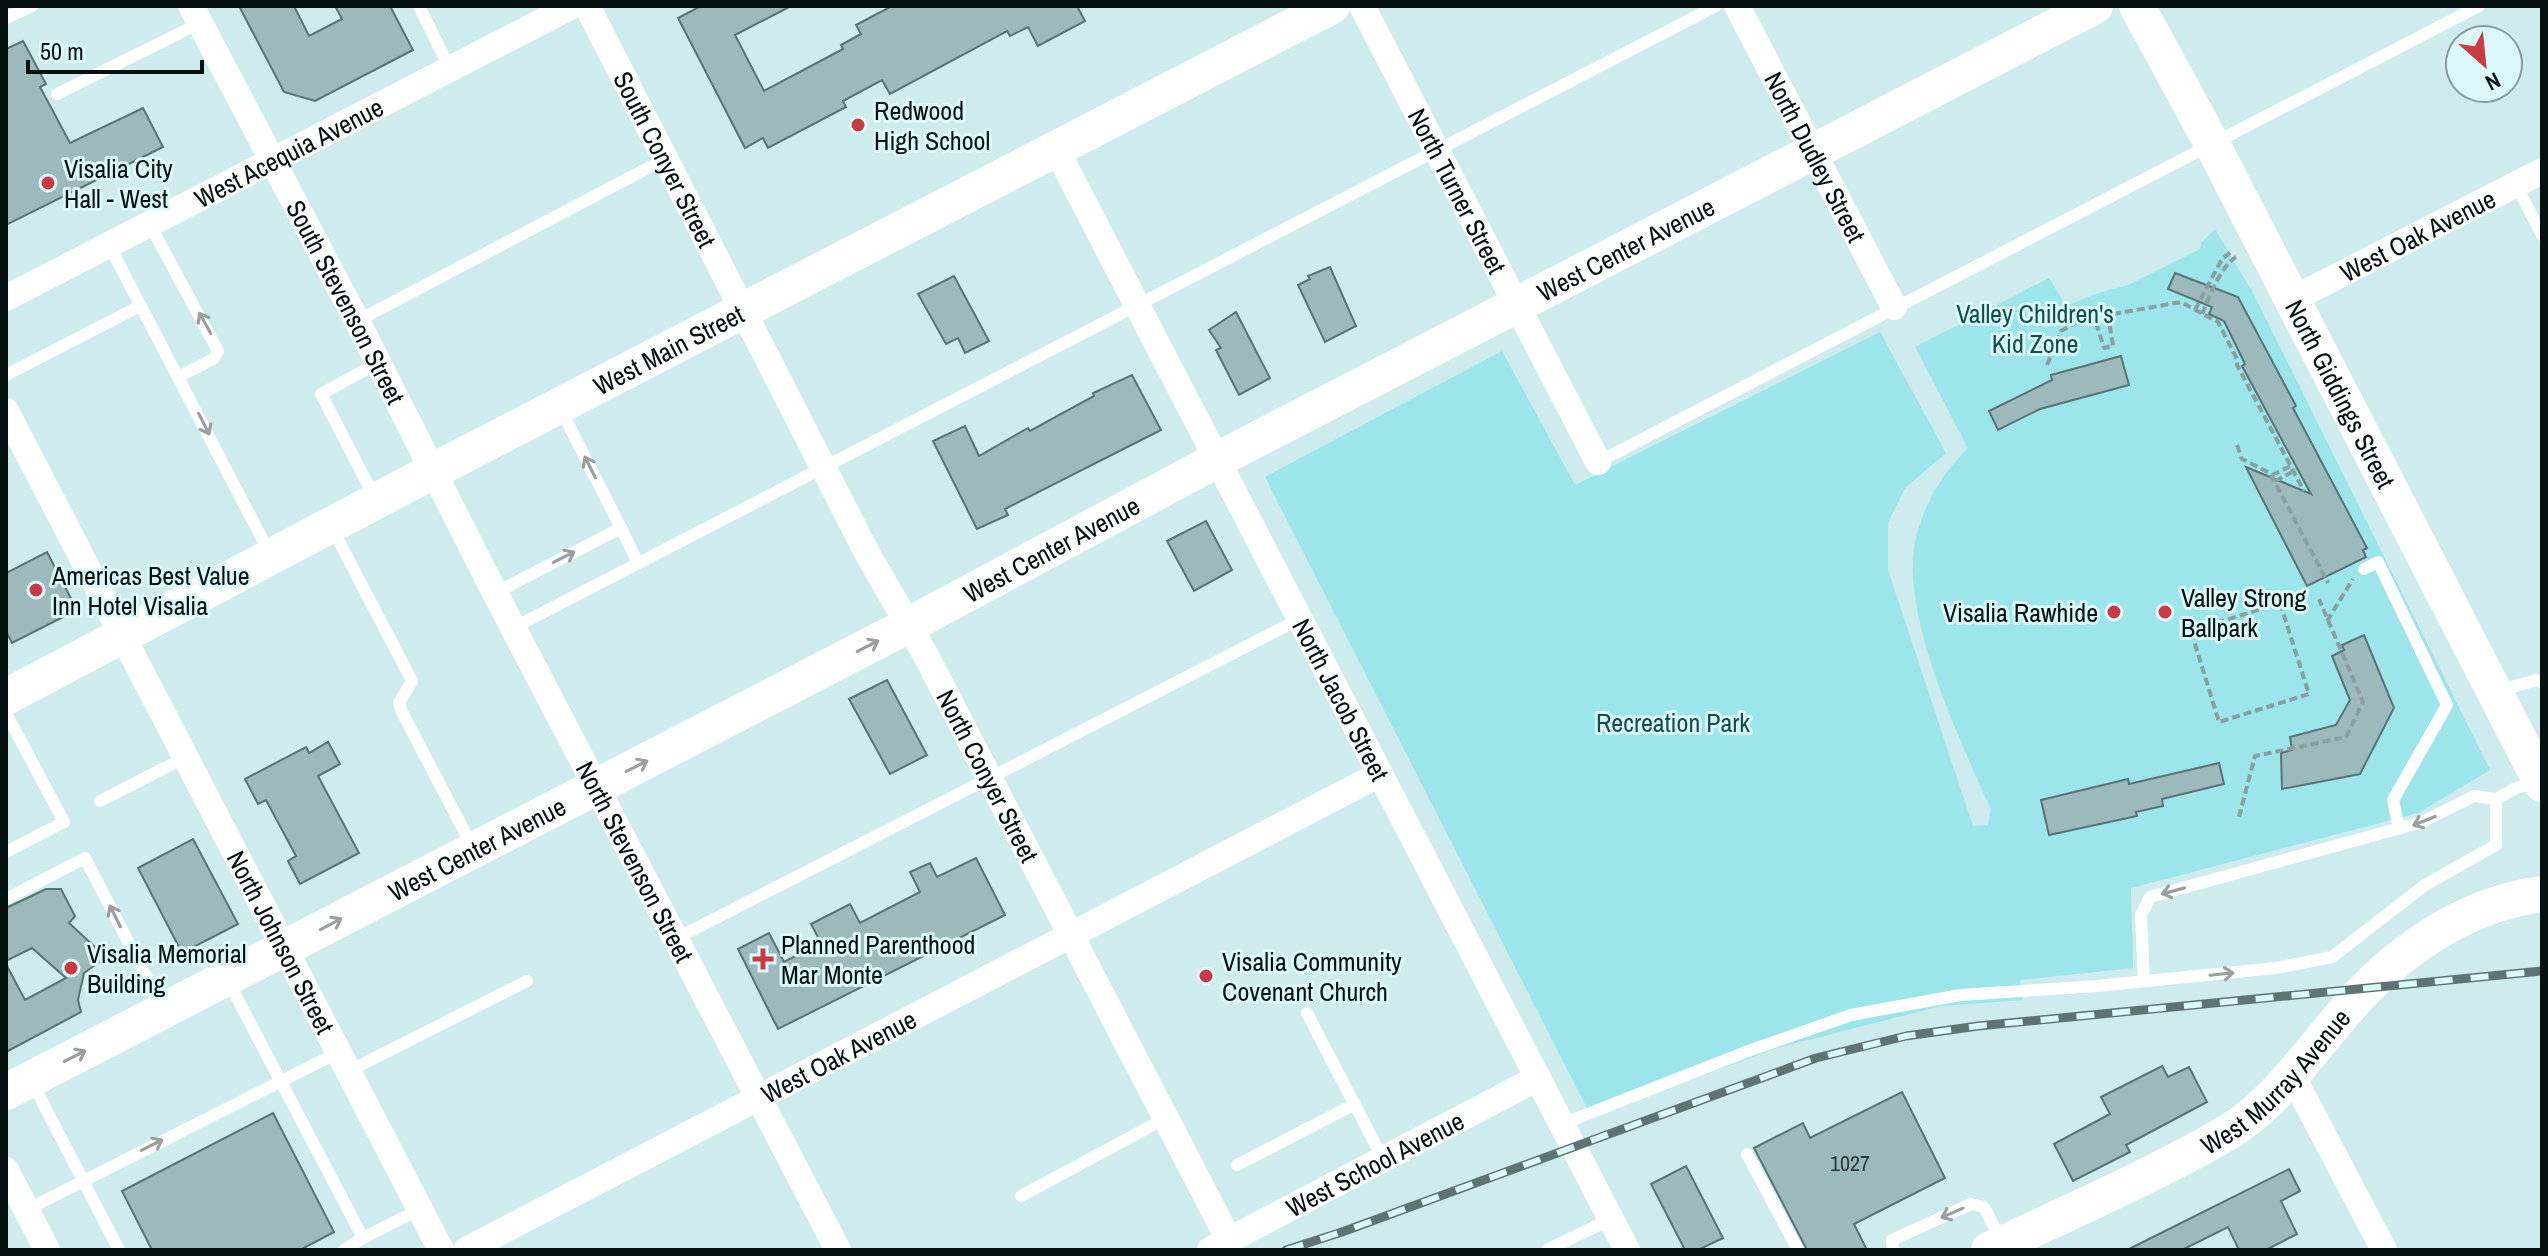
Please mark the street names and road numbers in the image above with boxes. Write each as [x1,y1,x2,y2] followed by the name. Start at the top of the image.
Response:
[606,65,725,253] street label: South Conyer Street
[1757,66,1874,248] street label: North Dudley Street
[188,89,389,215] street label: West Acequia Avenue
[1400,102,1515,279] street label: North Turner Street
[2334,181,2501,289] street label: West Oak Avenue
[1531,188,1720,309] street label: West Center Avenue
[279,194,414,410] street label: South Stevenson Street
[2278,293,2404,494] street label: North Giddings Street
[587,296,749,403] street label: West Main Street
[957,487,1145,610] street label: West Center Avenue
[1285,612,1398,786] street label: North Jacob Street
[929,683,1047,868] street label: North Conyer Street
[568,755,702,968] street label: North Stevenson Street
[382,788,571,909] street label: West Center Avenue
[219,844,343,1039] street label: North Johnson Street
[755,1001,922,1111] street label: West Oak Avenue
[2194,1001,2358,1162] street label: West Murray Avenue
[1280,1103,1470,1225] street label: West School Avenue

